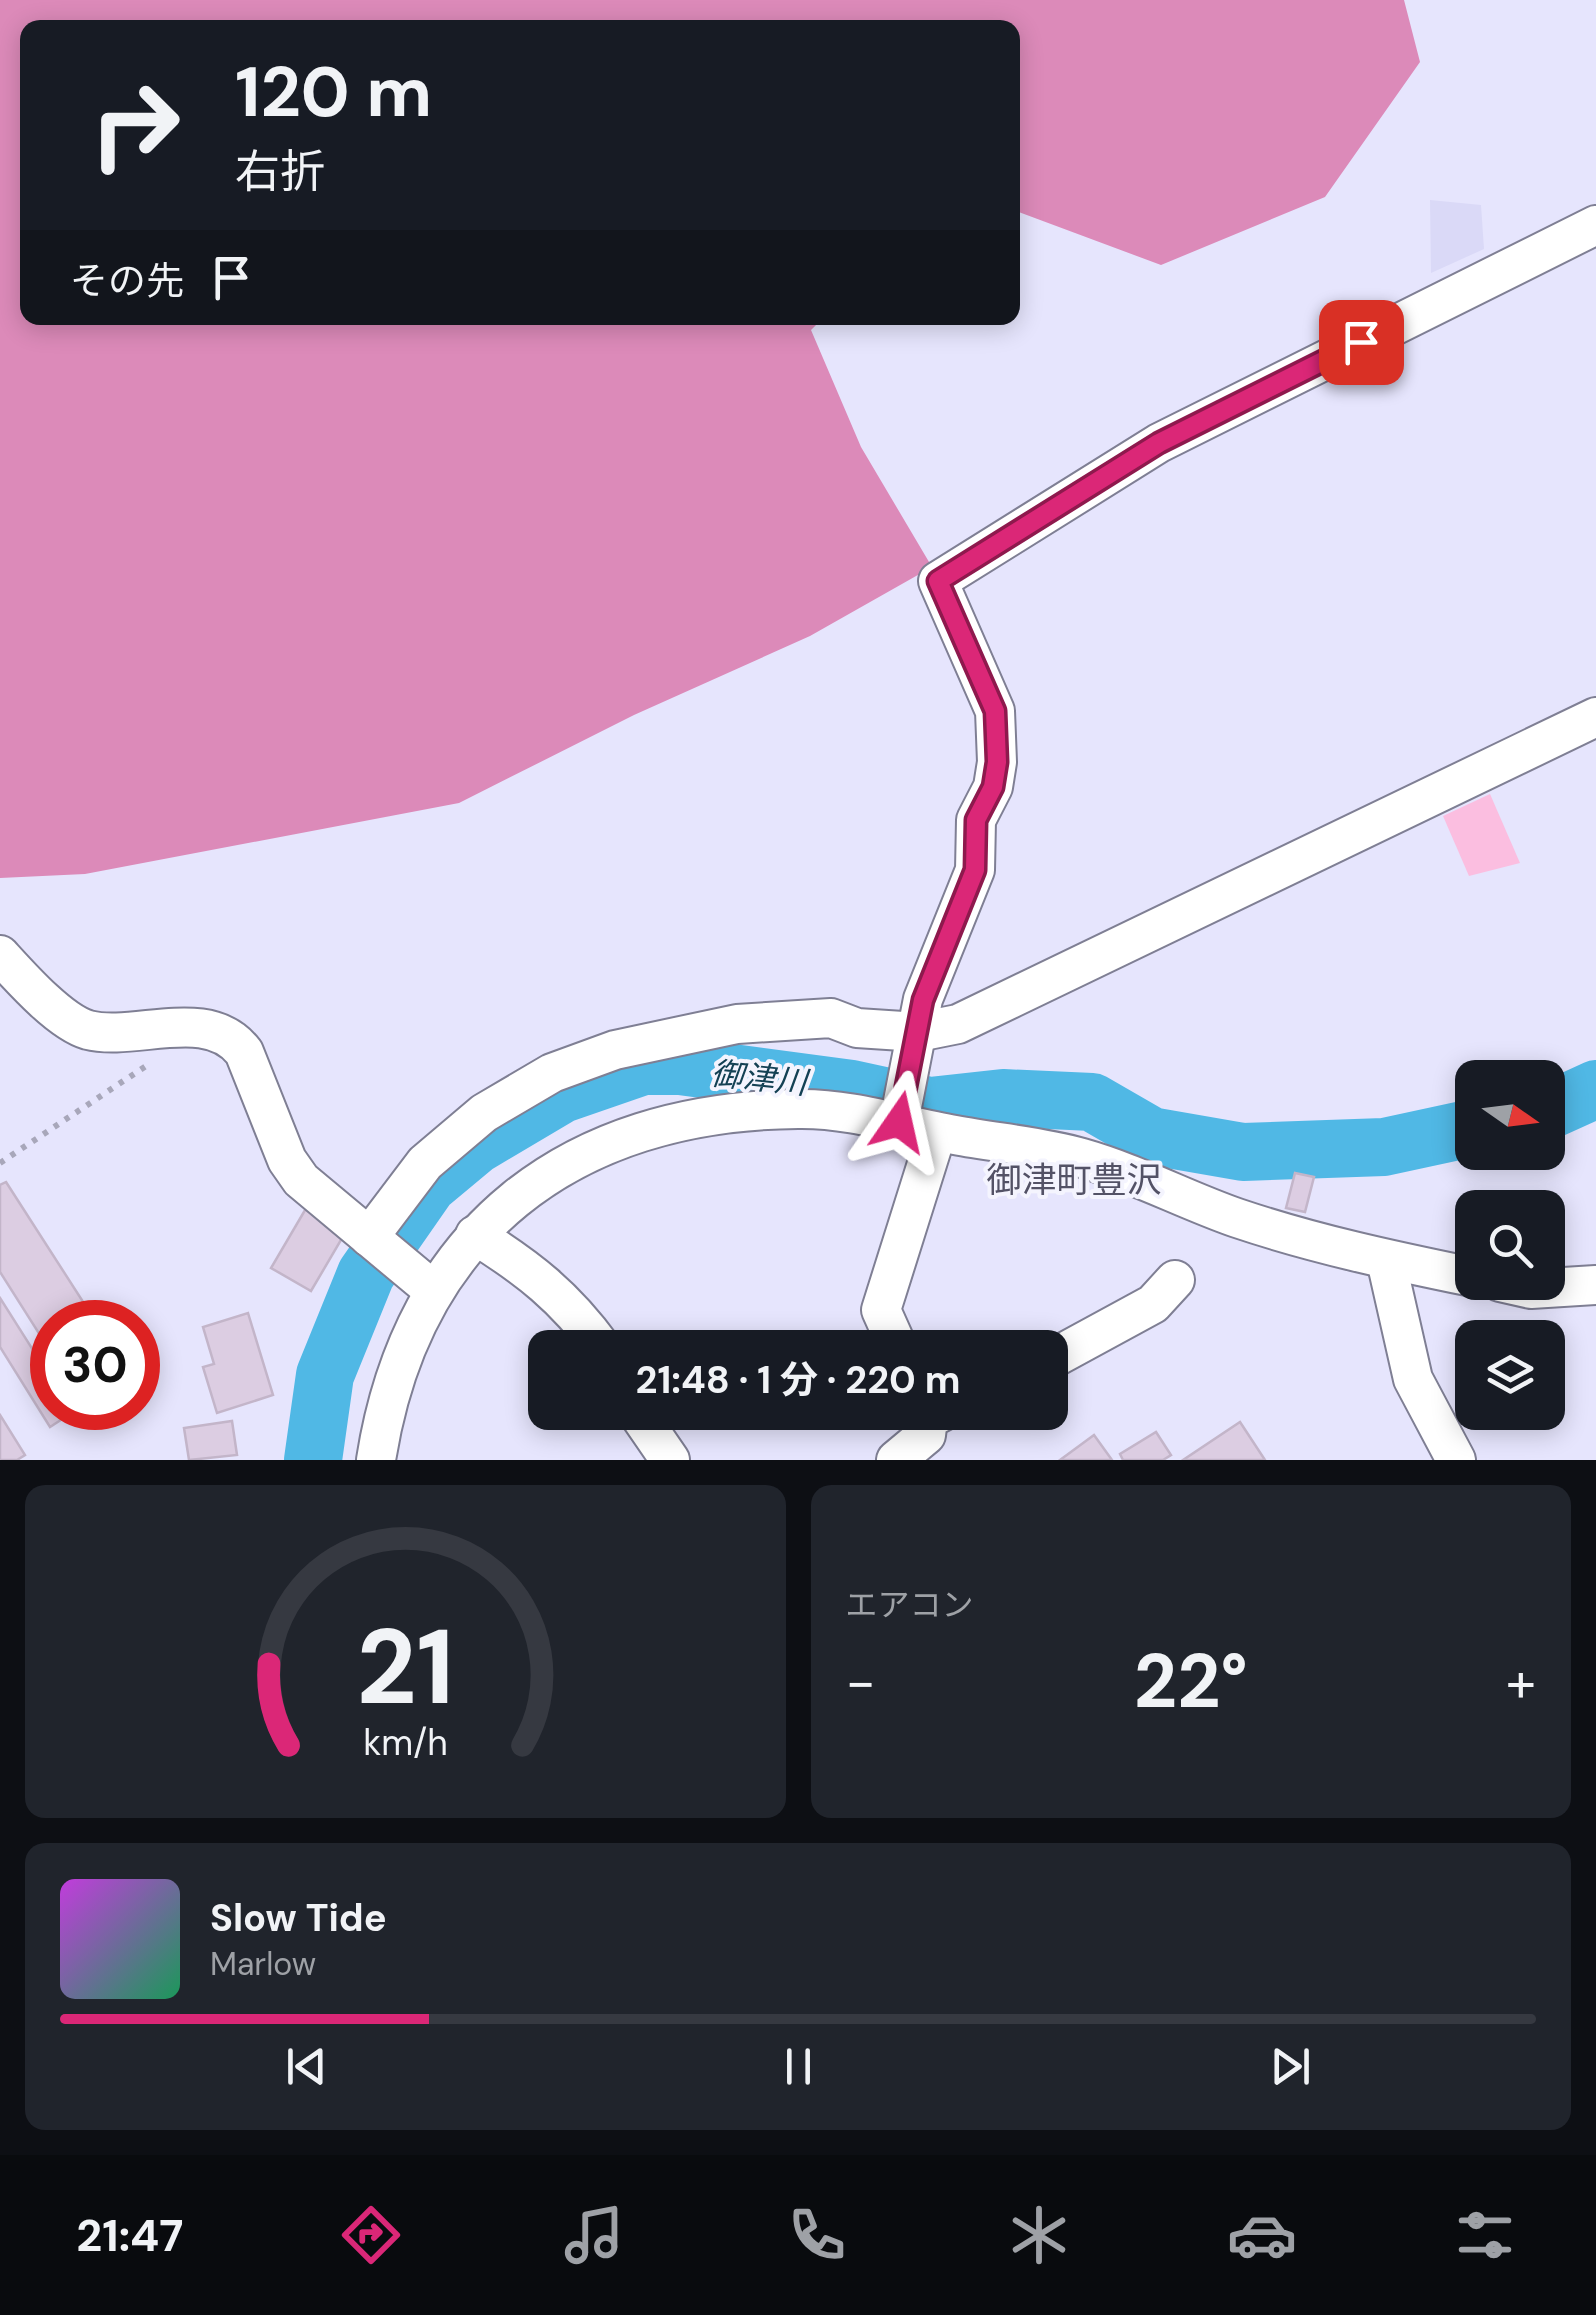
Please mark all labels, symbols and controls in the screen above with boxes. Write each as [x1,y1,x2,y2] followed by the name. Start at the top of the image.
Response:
[235,47,432,138] text: 120 m
[70,60,200,190] icon: right
[235,142,325,201] text: 右折
[204,250,259,305] icon: arrive
[70,256,184,306] text: その先
[1319,300,1404,385] pin
[1334,315,1389,370] icon: arrive
[709,1052,812,1104] water label: 御津川
[1455,1060,1565,1170] north arrow
[1455,1060,1565,1430] map controls
[847,1070,951,1174] position arrow
[986,1157,1162,1203] district label: 御津町豊沢
[1455,1190,1565,1300] button: search
[30,1300,160,1430] speed limit sign: 30
[1455,1320,1565,1430] button: layers
[636,1355,960,1405] text: 21:48 · 1 分 · 220 m
[846,1584,974,1626] text: エアコン
[356,1600,454,1735] text: 21
[1134,1633,1248,1730] text: 22°
[846,1646,876,1718] text: −
[1506,1646,1536,1718] text: +
[363,1720,447,1766] text: km/h
[210,1893,387,1943] text: Slow Tide
[210,1943,316,1985] text: Marlow
[279,2039,334,2094] icon: previous
[771,2039,826,2094] icon: pause
[1263,2039,1318,2094] icon: next
[336,2200,406,2270] icon: directions
[559,2200,629,2270] icon: music
[782,2200,852,2270] icon: phone
[1004,2200,1074,2270] icon: climate
[1227,2200,1297,2270] icon: car
[1450,2200,1520,2270] icon: filters
[76,2206,184,2265] text: 21:47

